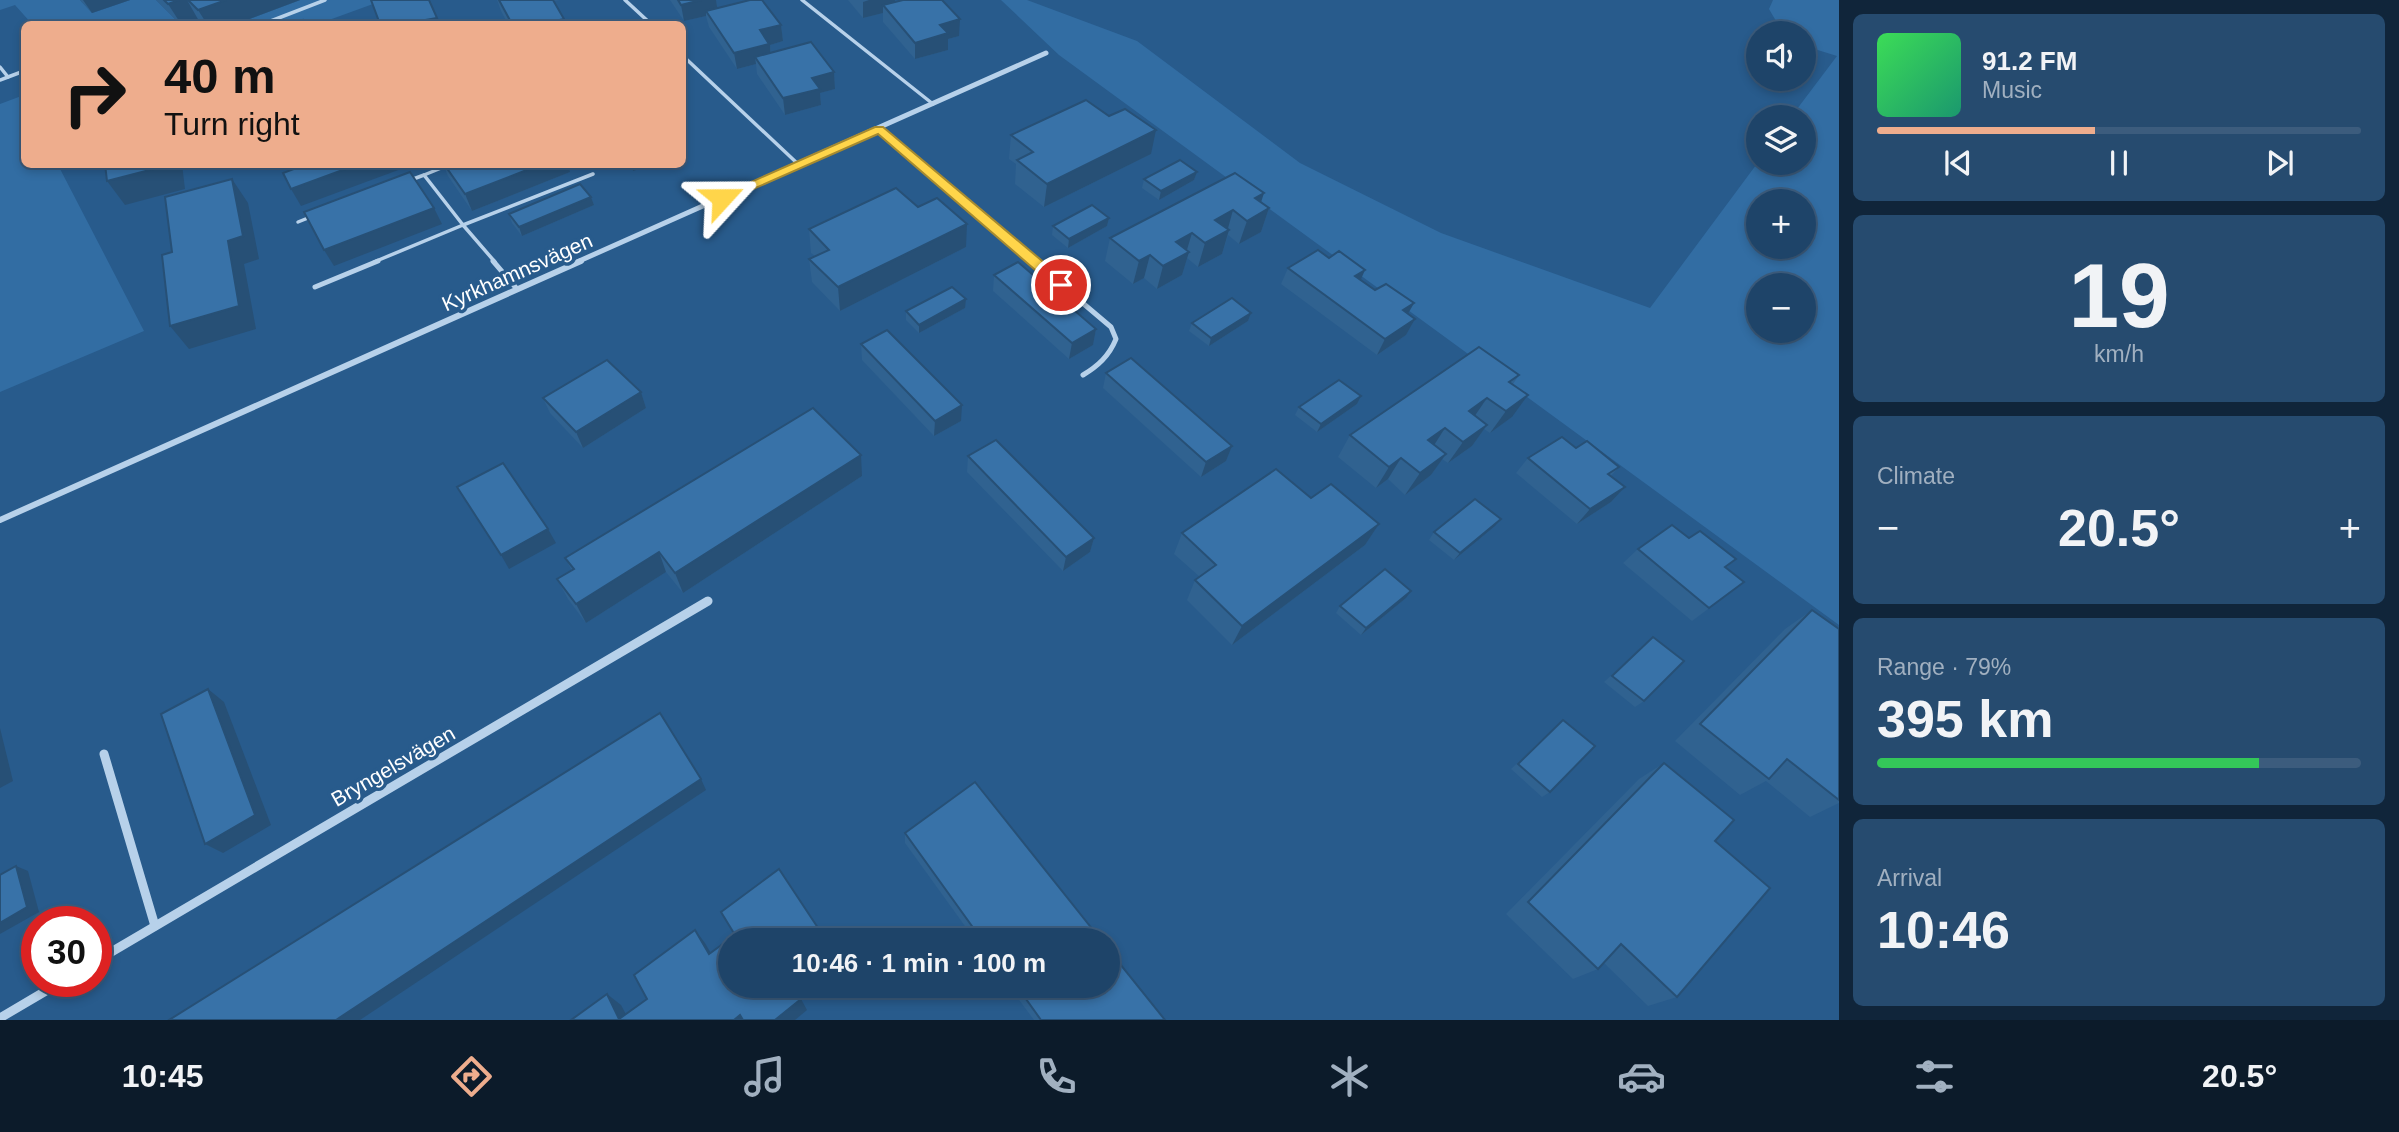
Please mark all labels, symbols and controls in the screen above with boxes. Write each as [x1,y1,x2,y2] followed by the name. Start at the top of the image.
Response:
[1746,21,1816,343] map controls
[1746,21,1816,91] button: sound
[1982,46,2077,76] text: 91.2 FM
[49,49,140,140] icon: right
[164,49,276,103] text: 40 m
[1982,77,2042,103] text: Music
[1746,105,1816,175] button: layers
[164,106,300,142] text: Turn right
[1939,144,1977,182] icon: previous
[2100,144,2138,182] icon: pause
[2261,144,2299,182] icon: next
[685,161,759,235] position arrow
[1746,189,1816,259] button: +
[438,228,596,316] street label: Kyrkhamnsvägen
[2068,245,2170,346] text: 19
[1031,255,1091,315] pin
[1042,266,1080,304] icon: arrive
[1746,273,1816,343] button: −
[2094,341,2144,367] text: km/h
[1877,463,1955,489] text: Climate
[2058,499,2180,557] text: 20.5°
[1877,507,1899,549] text: −
[2339,507,2361,549] text: +
[1877,654,2011,680] text: Range · 79%
[1877,690,2053,748] text: 395 km
[327,721,459,811] street label: Bryngelsvägen
[1877,865,1942,891] text: Arrival
[1877,901,2010,959] text: 10:46
[21,906,112,997] speed limit sign: 30
[792,948,1046,978] text: 10:46 · 1 min · 100 m
[447,1052,496,1101] icon: directions
[740,1052,789,1101] icon: music
[1032,1052,1081,1101] icon: phone
[1325,1052,1374,1101] icon: climate
[1617,1052,1666,1101] icon: car
[1910,1052,1959,1101] icon: filters
[122,1058,204,1094] text: 10:45
[2202,1058,2277,1094] text: 20.5°

